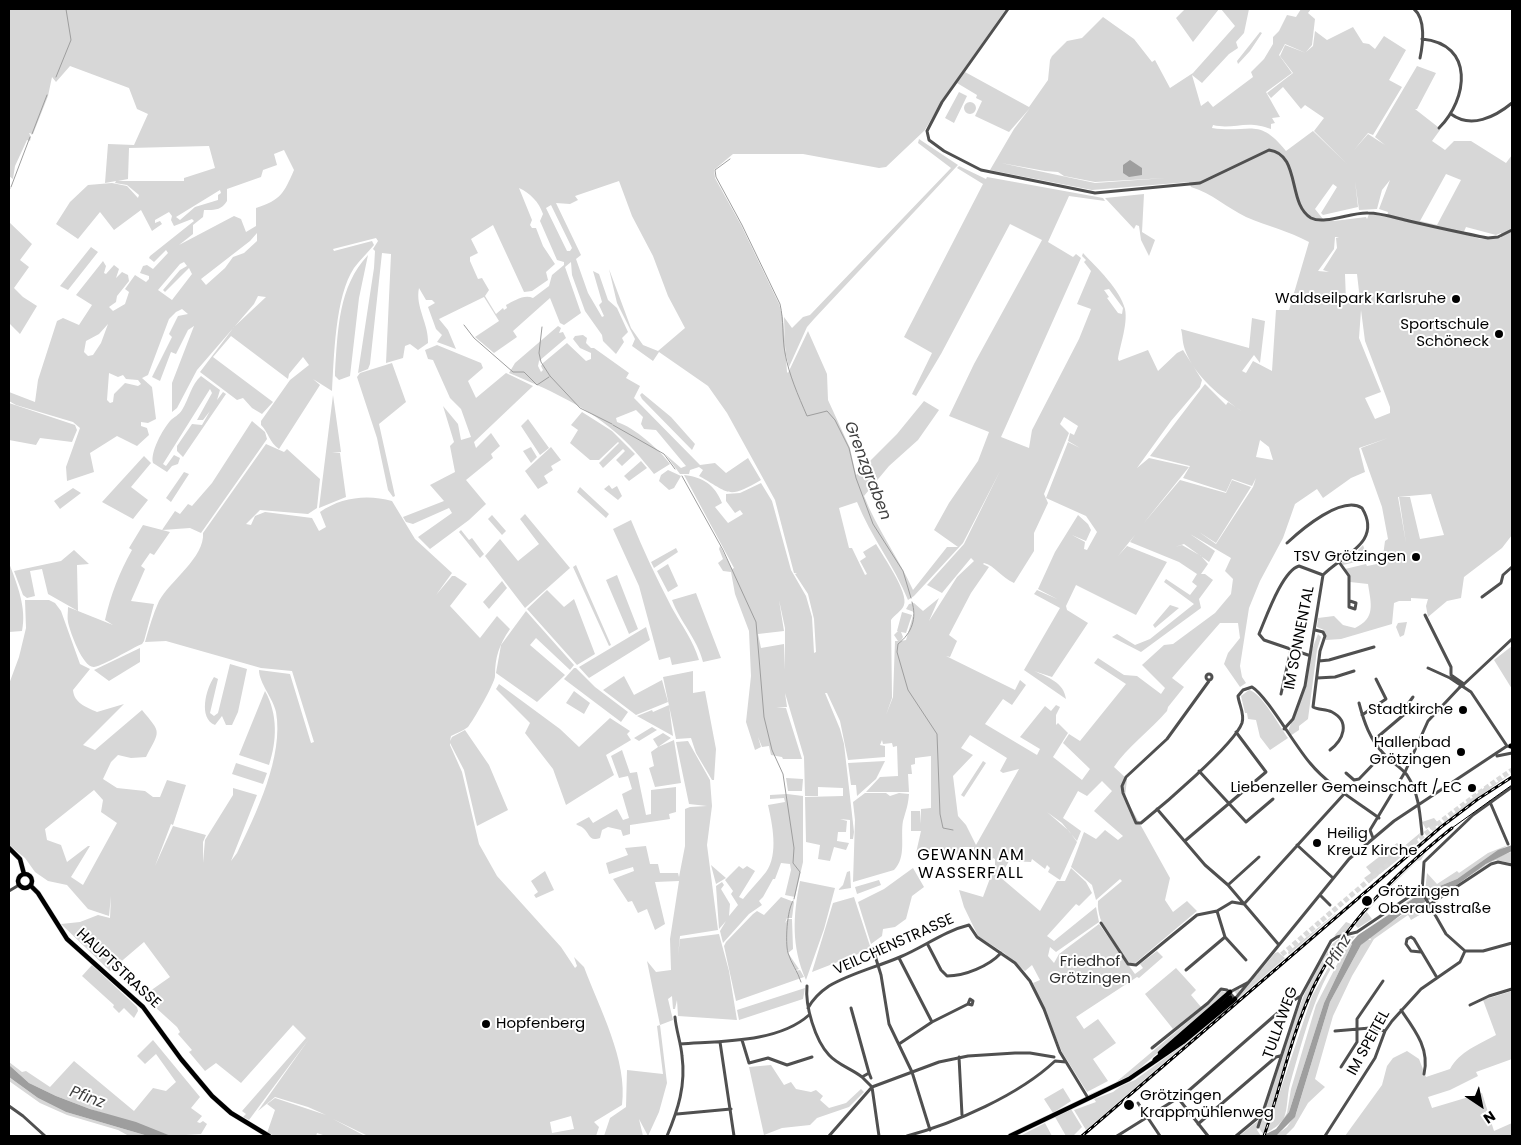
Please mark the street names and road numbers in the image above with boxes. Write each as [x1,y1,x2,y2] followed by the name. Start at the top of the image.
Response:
[1281,585,1319,691] street label: IM SONNENTAL
[831,910,957,980] street label: VEILCHENSTRASSE
[72,925,164,1013] street label: HAUPTSTRASSE
[1260,985,1302,1061] street label: TULLAWEG
[1344,1007,1394,1079] street label: IM SPEITEL

